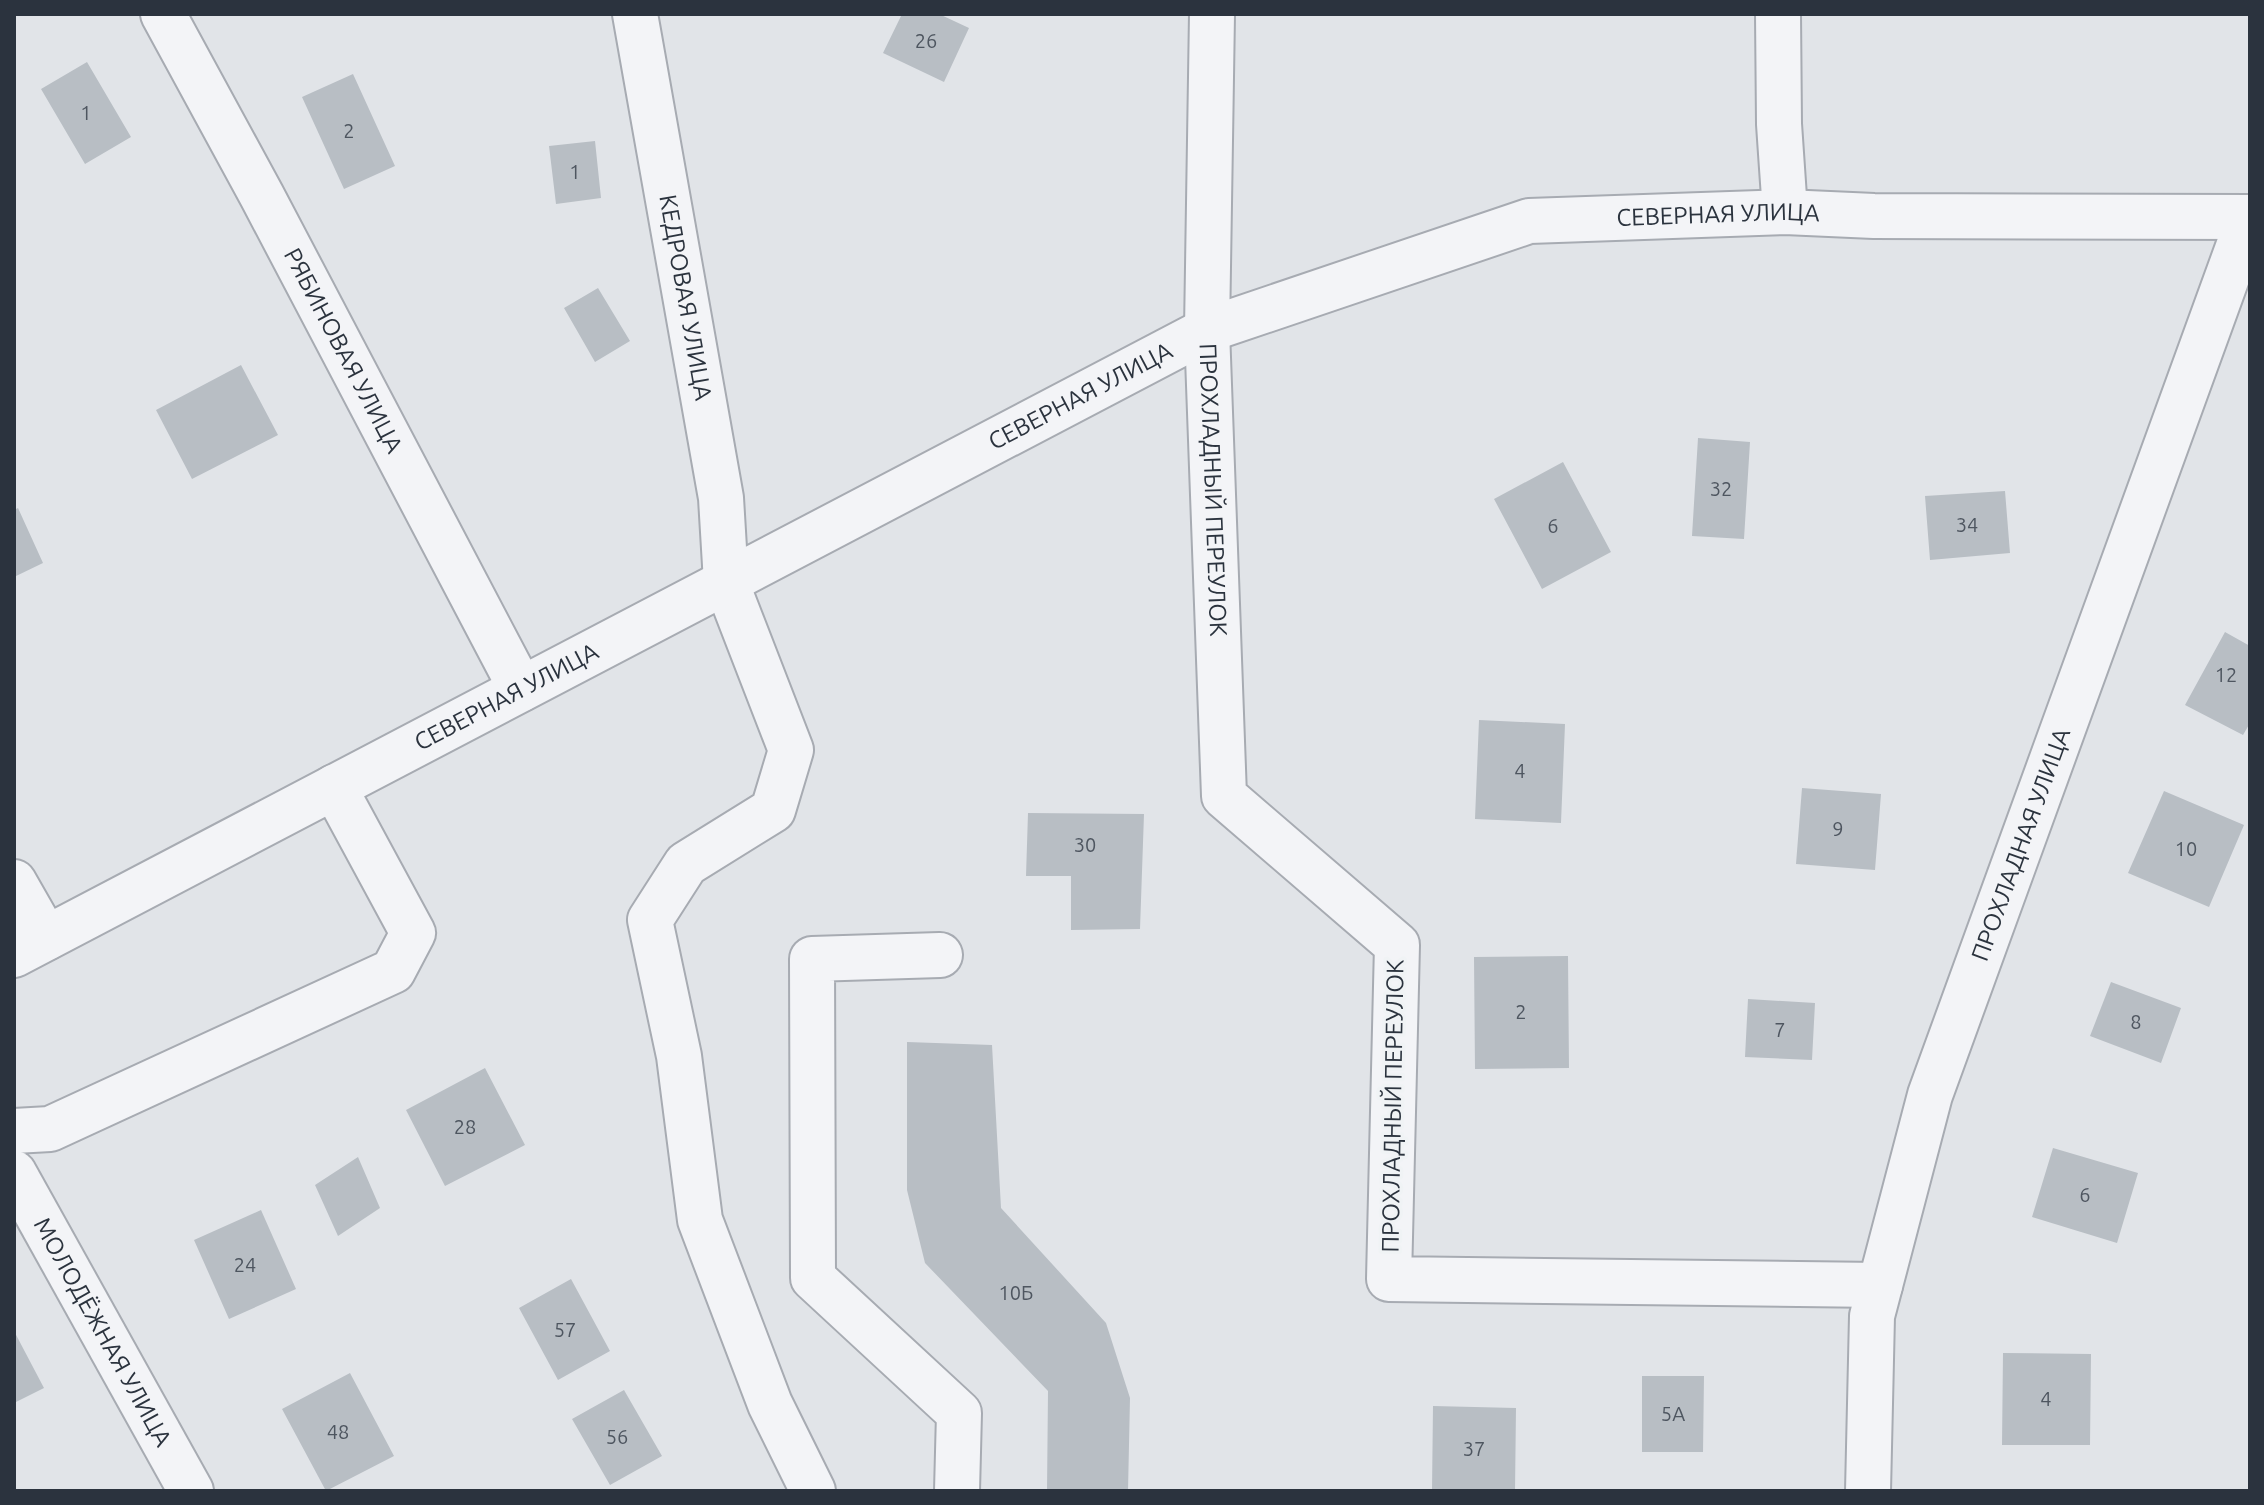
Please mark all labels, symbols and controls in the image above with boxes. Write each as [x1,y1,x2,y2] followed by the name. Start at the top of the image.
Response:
[915,29,937,52] house number: 26
[80,101,92,124] house number: 1
[343,119,355,142] house number: 2
[569,160,581,183] house number: 1
[654,192,717,403] street label: КЕДРОВАЯ УЛИЦА
[1616,198,1821,231] street label: СЕВЕРНАЯ УЛИЦА
[279,244,409,458] street label: РЯБИНОВАЯ УЛИЦА
[984,336,1177,455] street label: СЕВЕРНАЯ УЛИЦА
[1194,343,1232,637] street label: ПРОХЛАДНЫЙ ПЕРЕУЛОК
[1710,477,1732,500] house number: 32
[1956,513,1978,536] house number: 34
[1547,514,1559,537] house number: 6
[410,637,603,756] street label: СЕВЕРНАЯ УЛИЦА
[2215,663,2237,686] house number: 12
[1966,724,2075,964] street label: ПРОХЛАДНАЯ УЛИЦА
[1514,759,1526,782] house number: 4
[1832,817,1844,840] house number: 9
[1074,833,1096,856] house number: 30
[2175,837,2197,860] house number: 10
[1375,959,1409,1253] street label: ПРОХЛАДНЫЙ ПЕРЕУЛОК
[1515,1000,1527,1023] house number: 2
[2130,1010,2142,1033] house number: 8
[1774,1018,1786,1041] house number: 7
[454,1115,476,1138] house number: 28
[2079,1183,2091,1206] house number: 6
[29,1213,178,1451] street label: МОЛОДЁЖНАЯ УЛИЦА
[234,1253,256,1276] house number: 24
[999,1281,1033,1304] house number: 10Б
[554,1318,576,1341] house number: 57
[2040,1387,2052,1410] house number: 4
[1661,1402,1685,1425] house number: 5А
[327,1420,349,1443] house number: 48
[606,1425,628,1448] house number: 56
[1463,1437,1485,1460] house number: 37

